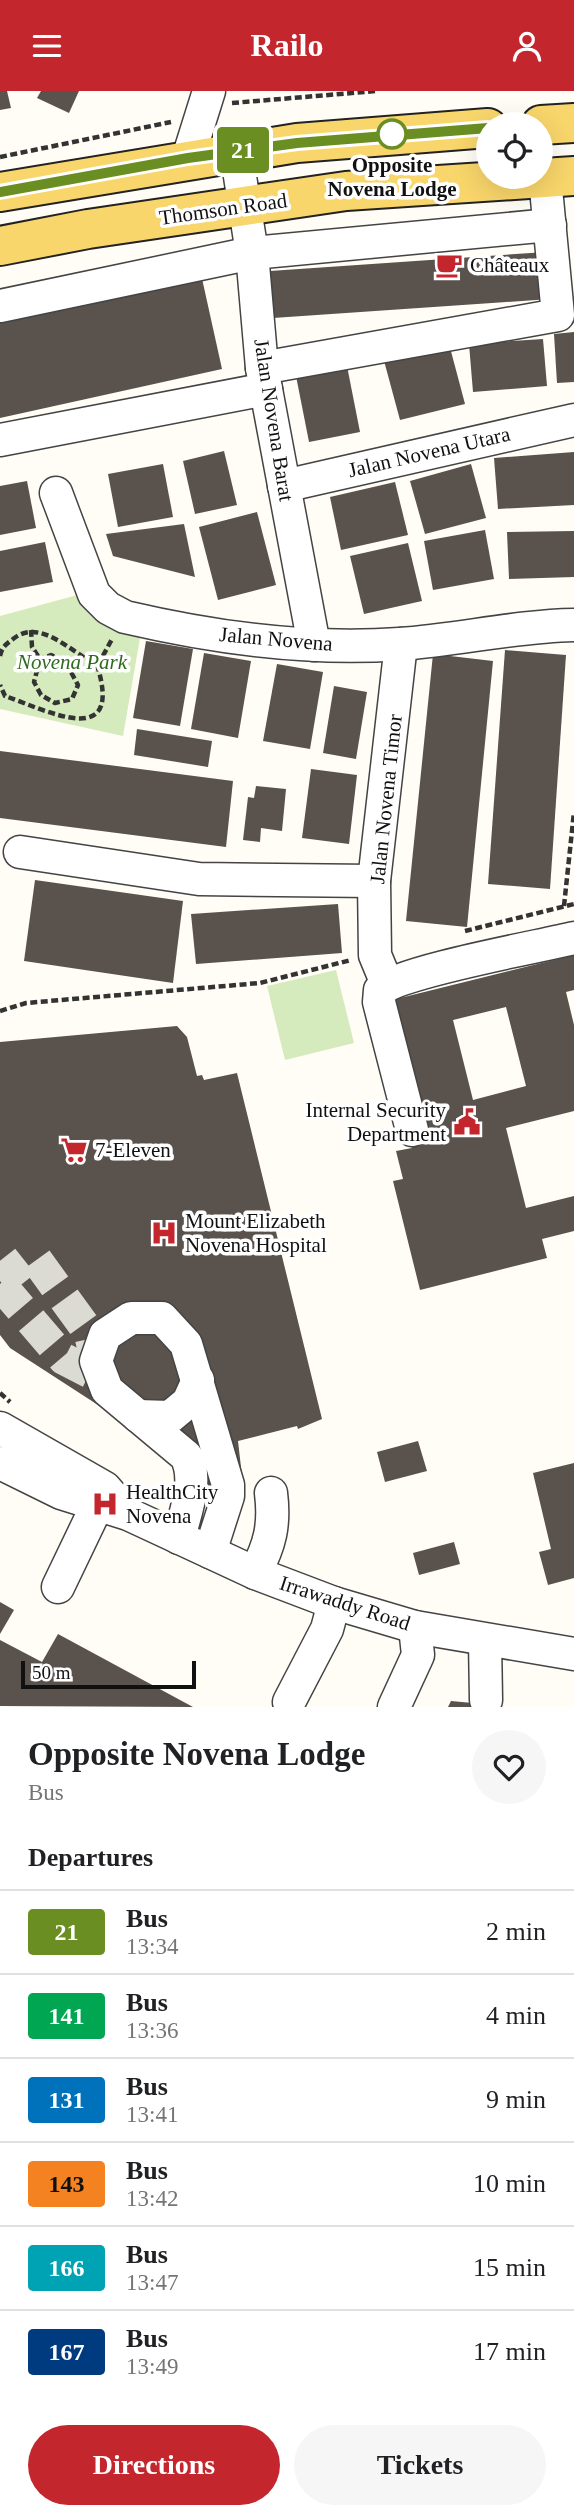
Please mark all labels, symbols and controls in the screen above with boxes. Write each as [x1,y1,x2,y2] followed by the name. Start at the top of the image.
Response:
[28,27,66,65] icon: menu
[251,27,323,63] text: Railo
[508,27,546,65] icon: person
[476,112,553,189] map controls
[476,112,553,189] button: locate
[377,119,407,149] marker: Opposite Novena Lodge
[212,127,274,173] line badge: 21
[231,137,255,163] text: 21
[328,153,456,201] place label: Opposite Novena Lodge
[157,188,289,230] street label: Thomson Road
[434,250,464,280] cafe icon: Châteaux
[470,253,550,277] place label: Châteaux
[249,337,299,503] street label: Jalan Novena Barat
[346,422,513,482] street label: Jalan Novena Utara
[218,622,334,656] street label: Jalan Novena
[16,650,128,674] park label: Novena Park
[365,713,407,885] street label: Jalan Novena Timor
[305,1098,446,1146] place label: Internal Security Department
[452,1107,482,1137] public building icon: Internal Security Department
[59,1135,89,1165] supermarket icon: 7-Eleven
[95,1138,171,1162] place label: 7-Eleven
[185,1209,327,1257] place label: Mount Elizabeth Novena Hospital
[149,1218,179,1248] hospital icon: Mount Elizabeth Novena Hospital
[126,1480,219,1528] place label: HealthCity Novena
[90,1489,120,1519] hospital icon: HealthCity Novena
[277,1571,414,1636] street label: Irrawaddy Road
[21,1658,196,1690] scale bar
[32,1662,71,1683] text: 50 m
[472,1730,546,1804] button: heart
[28,1736,365,1772] text: Opposite Novena Lodge
[28,1780,64,1805] text: Bus
[28,1843,153,1872] text: Departures
[126,1904,168,1933] text: Bus
[486,1917,546,1946] text: 2 min
[55,1919,79,1945] text: 21
[126,1934,178,1959] text: 13:34
[126,1988,168,2017] text: Bus
[486,2001,546,2030] text: 4 min
[49,2003,85,2029] text: 141
[126,2018,178,2043] text: 13:36
[126,2072,168,2101] text: Bus
[486,2085,546,2114] text: 9 min
[49,2087,85,2113] text: 131
[126,2102,178,2127] text: 13:41
[126,2156,168,2185] text: Bus
[473,2169,546,2198] text: 10 min
[49,2171,85,2197] text: 143
[126,2186,178,2211] text: 13:42
[126,2240,168,2269] text: Bus
[473,2253,546,2282] text: 15 min
[49,2255,85,2281] text: 166
[126,2270,178,2295] text: 13:47
[126,2324,168,2353] text: Bus
[473,2337,546,2366] text: 17 min
[49,2339,85,2365] text: 167
[126,2354,178,2379] text: 13:49
[28,2425,280,2505] button: Directions
[294,2425,546,2505] button: Tickets

